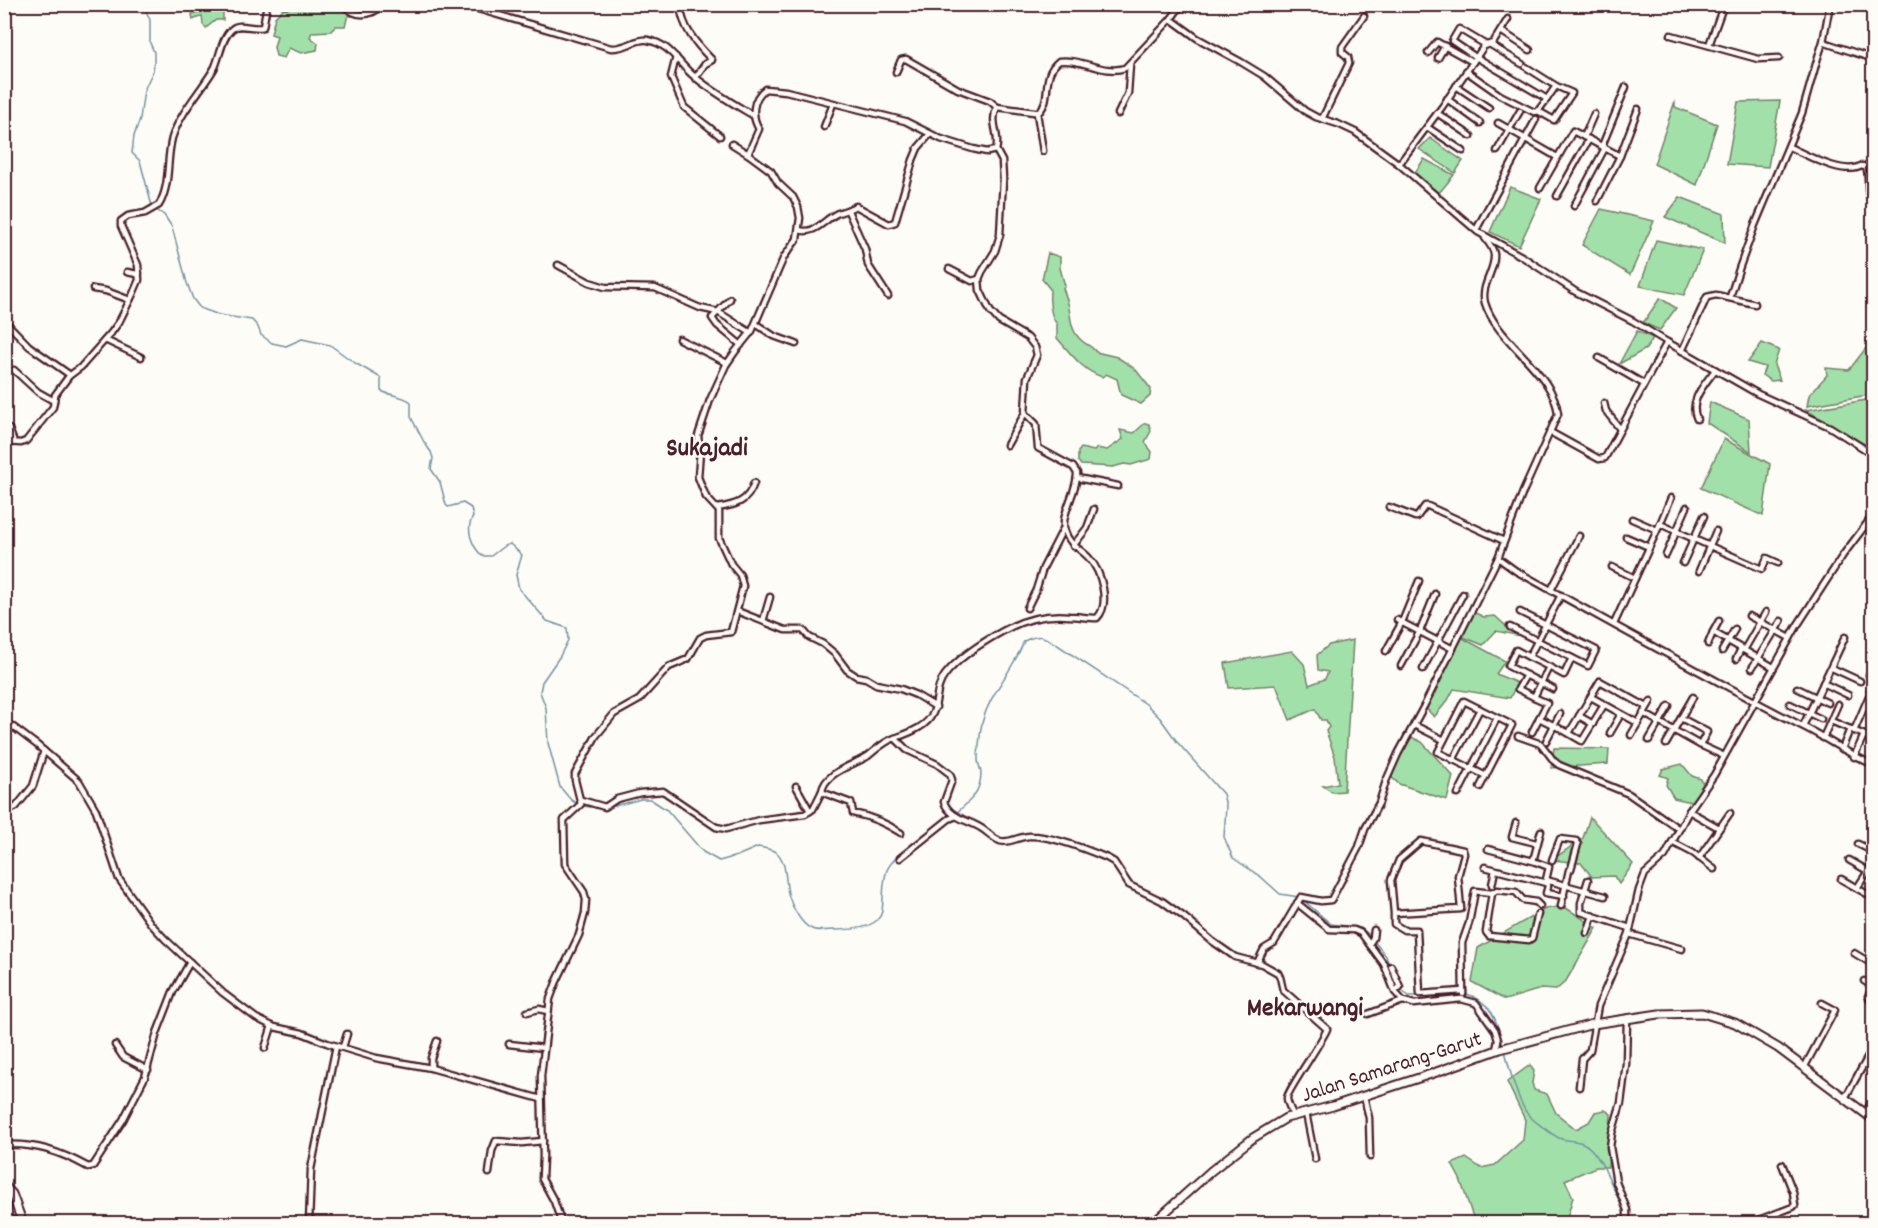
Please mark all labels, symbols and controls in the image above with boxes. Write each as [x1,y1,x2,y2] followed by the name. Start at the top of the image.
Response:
[666,431,748,468] district label: Sukajadi
[1247,991,1363,1028] district label: Mekarwangi
[1298,1025,1486,1112] street label: Jalan Samarang-Garut

